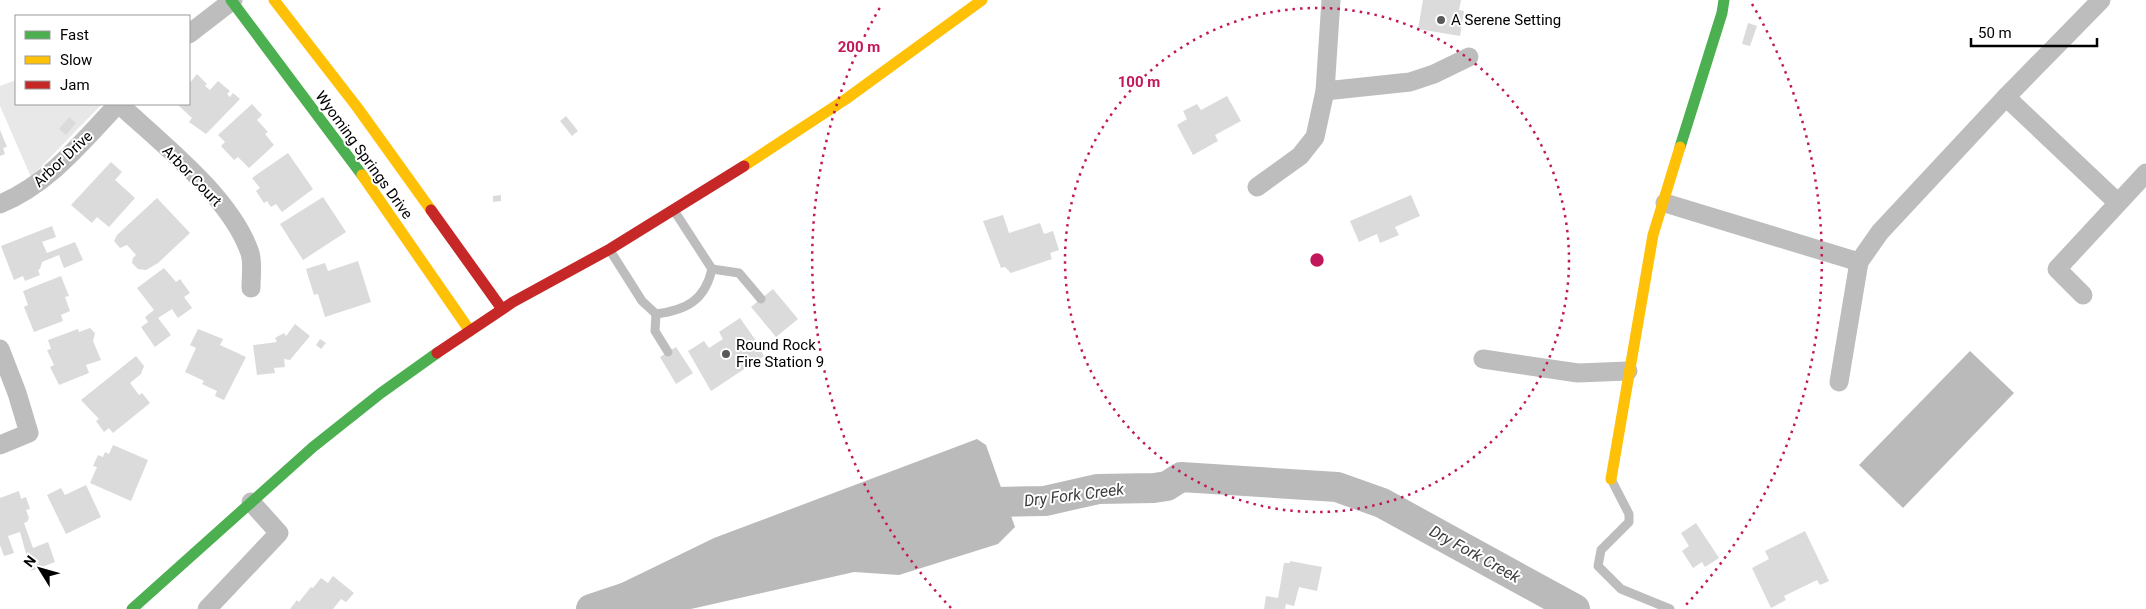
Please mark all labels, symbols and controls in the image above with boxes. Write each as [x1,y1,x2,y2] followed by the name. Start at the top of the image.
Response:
[1451,11,1561,29] place label: A Serene Setting
[1435,14,1447,26] marker: A Serene Setting
[15,15,190,105] legend
[1971,15,2097,47] scale bar
[1978,24,2012,42] text: 50 m
[60,26,89,44] text: Fast
[838,38,880,56] text: 200 m
[60,51,92,69] text: Slow
[1118,73,1160,91] text: 100 m
[60,76,90,94] text: Jam
[311,87,417,223] street label: Wyoming Springs Drive
[30,127,96,191] street label: Arbor Drive
[159,142,225,210] street label: Arbor Court
[1308,251,1326,269] centre of rings
[736,336,824,371] place label: Round Rock Fire Station 9
[720,348,732,360] marker: Round Rock Fire Station 9
[1023,479,1126,511] water label: Dry Fork Creek
[1426,521,1525,587] water label: Dry Fork Creek
[15,544,65,594] north arrow
[20,552,39,570] text: N

